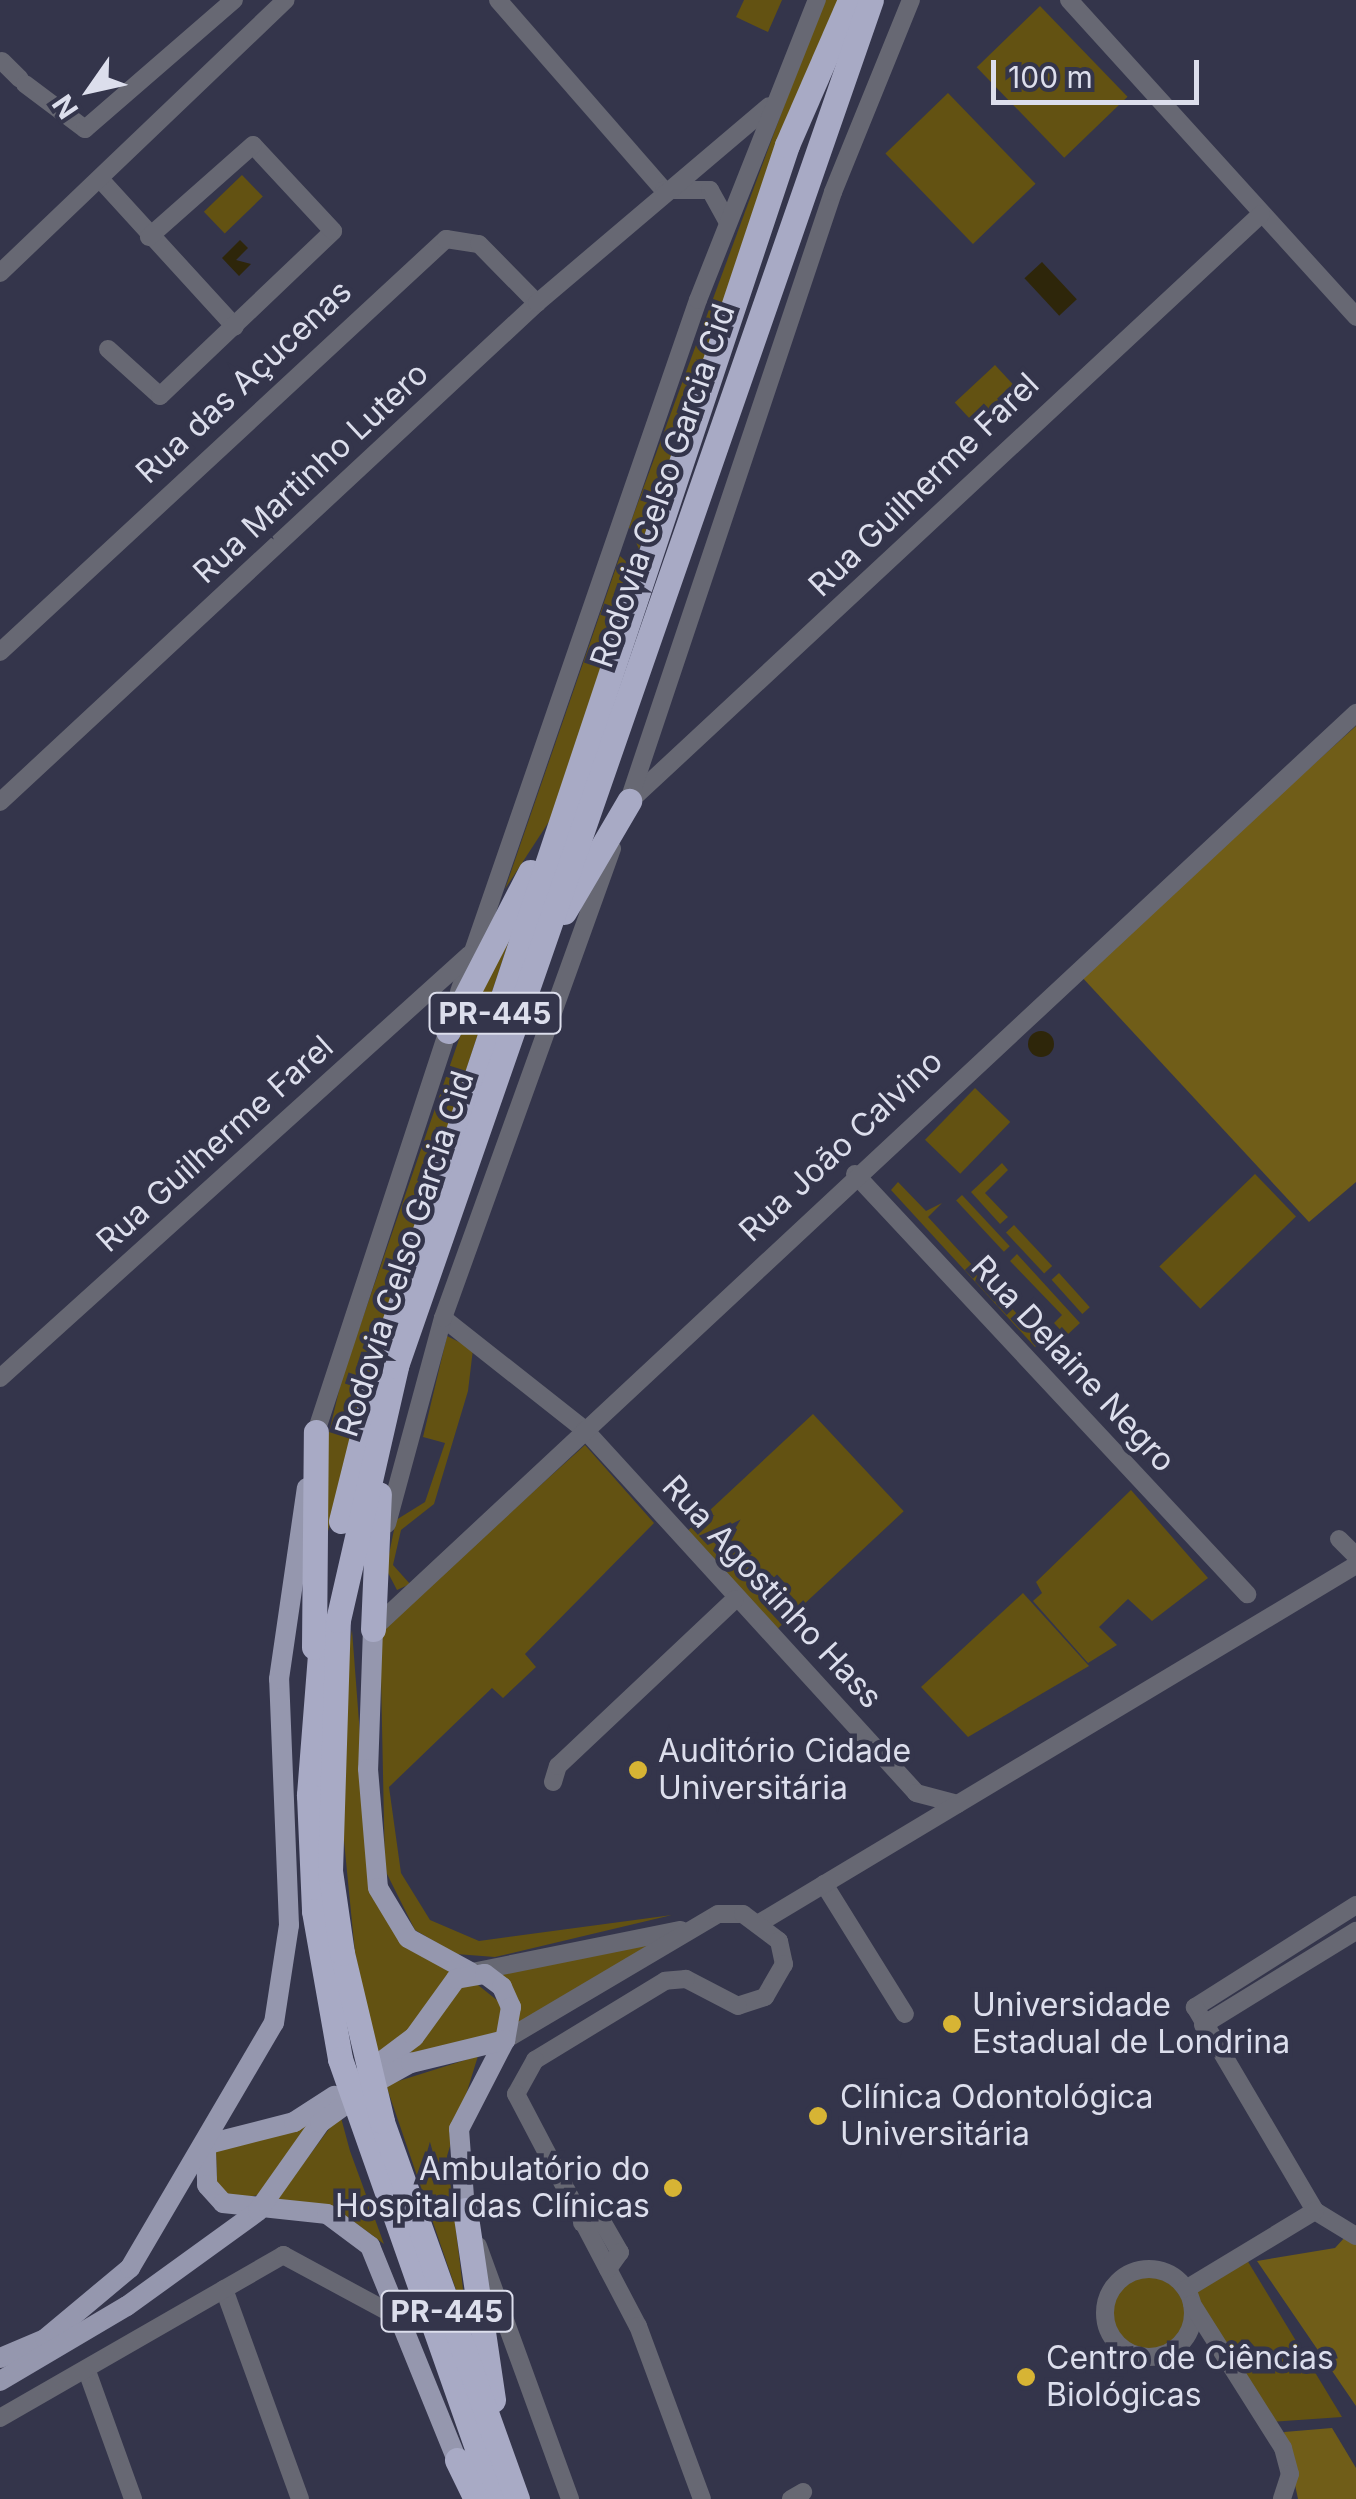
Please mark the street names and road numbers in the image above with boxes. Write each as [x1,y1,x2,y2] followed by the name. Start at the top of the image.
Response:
[129,273,359,491] street label: Rua das Açucenas
[583,299,743,673] street label: Rodovia Celso Garcia Cid
[186,354,436,592] street label: Rua Martinho Lutero
[801,365,1047,605] street label: Rua Guilherme Farel
[428,988,562,1038] road number: PR-445
[89,1028,341,1260] street label: Rua Guilherme Farel
[732,1042,950,1250] street label: Rua João Calvino
[328,1066,482,1442] street label: Rodovia Celso Garcia Cid
[963,1248,1183,1480] street label: Rua Delaine Negro
[654,1468,890,1716] street label: Rua Agostinho Hass
[380,2286,514,2336] road number: PR-445

